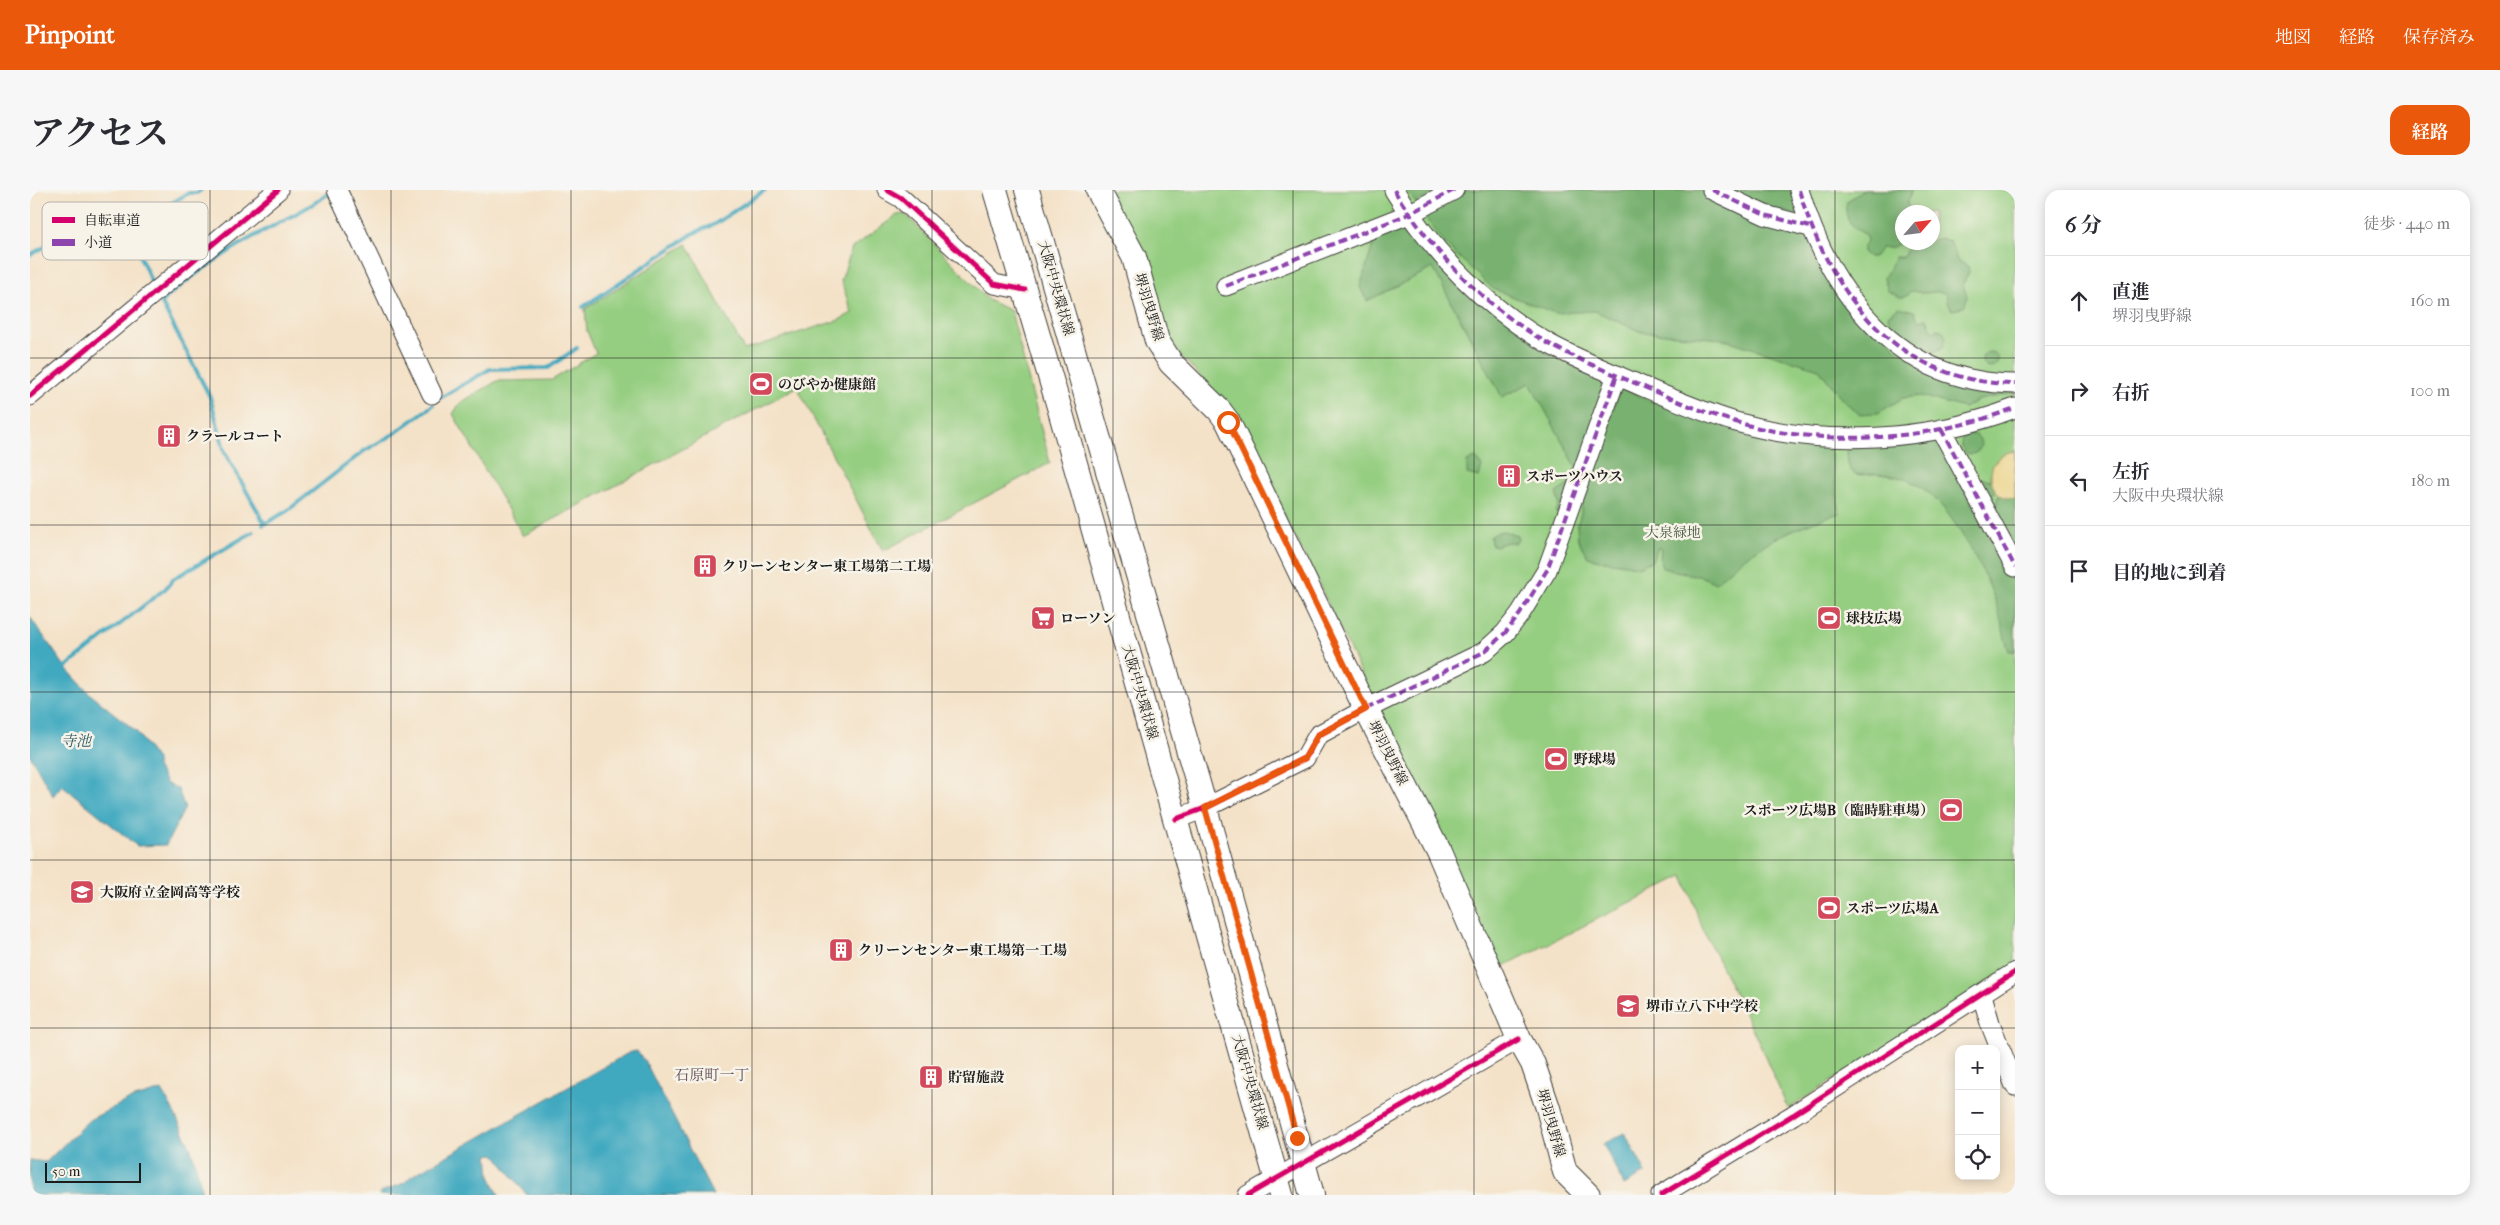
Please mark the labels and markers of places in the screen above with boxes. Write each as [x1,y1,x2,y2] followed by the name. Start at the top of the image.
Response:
[748,371,774,397] sports icon: のびやか健康館
[778,376,876,393] place label: のびやか健康館
[156,423,182,449] building icon: クラールコート
[186,428,284,445] place label: クラールコート
[1496,463,1522,489] building icon: スポーツハウス
[1526,468,1623,485] place label: スポーツハウス
[692,553,718,579] building icon: クリーンセンター東工場第二工場
[722,558,931,575] place label: クリーンセンター東工場第二工場
[1030,605,1056,631] supermarket icon: ローソン
[1816,605,1842,631] sports icon: 球技広場
[1060,610,1115,627] place label: ローソン
[1846,610,1902,627] place label: 球技広場
[1543,746,1569,772] sports icon: 野球場
[1574,751,1616,768] place label: 野球場
[1938,797,1964,823] sports icon: スポーツ広場B（臨時駐車場）
[1743,802,1934,819] place label: スポーツ広場B（臨時駐車場）
[69,879,95,905] school or university icon: 大阪府立金岡高等学校
[100,884,240,901] place label: 大阪府立金岡高等学校
[1816,895,1842,921] sports icon: スポーツ広場A
[1846,900,1939,917] place label: スポーツ広場A
[828,937,854,963] building icon: クリーンセンター東工場第一工場
[858,942,1067,959] place label: クリーンセンター東工場第一工場
[1615,993,1641,1019] school or university icon: 堺市立八下中学校
[1646,998,1758,1015] place label: 堺市立八下中学校
[918,1064,944,1090] building icon: 貯留施設
[948,1069,1004,1086] place label: 貯留施設

